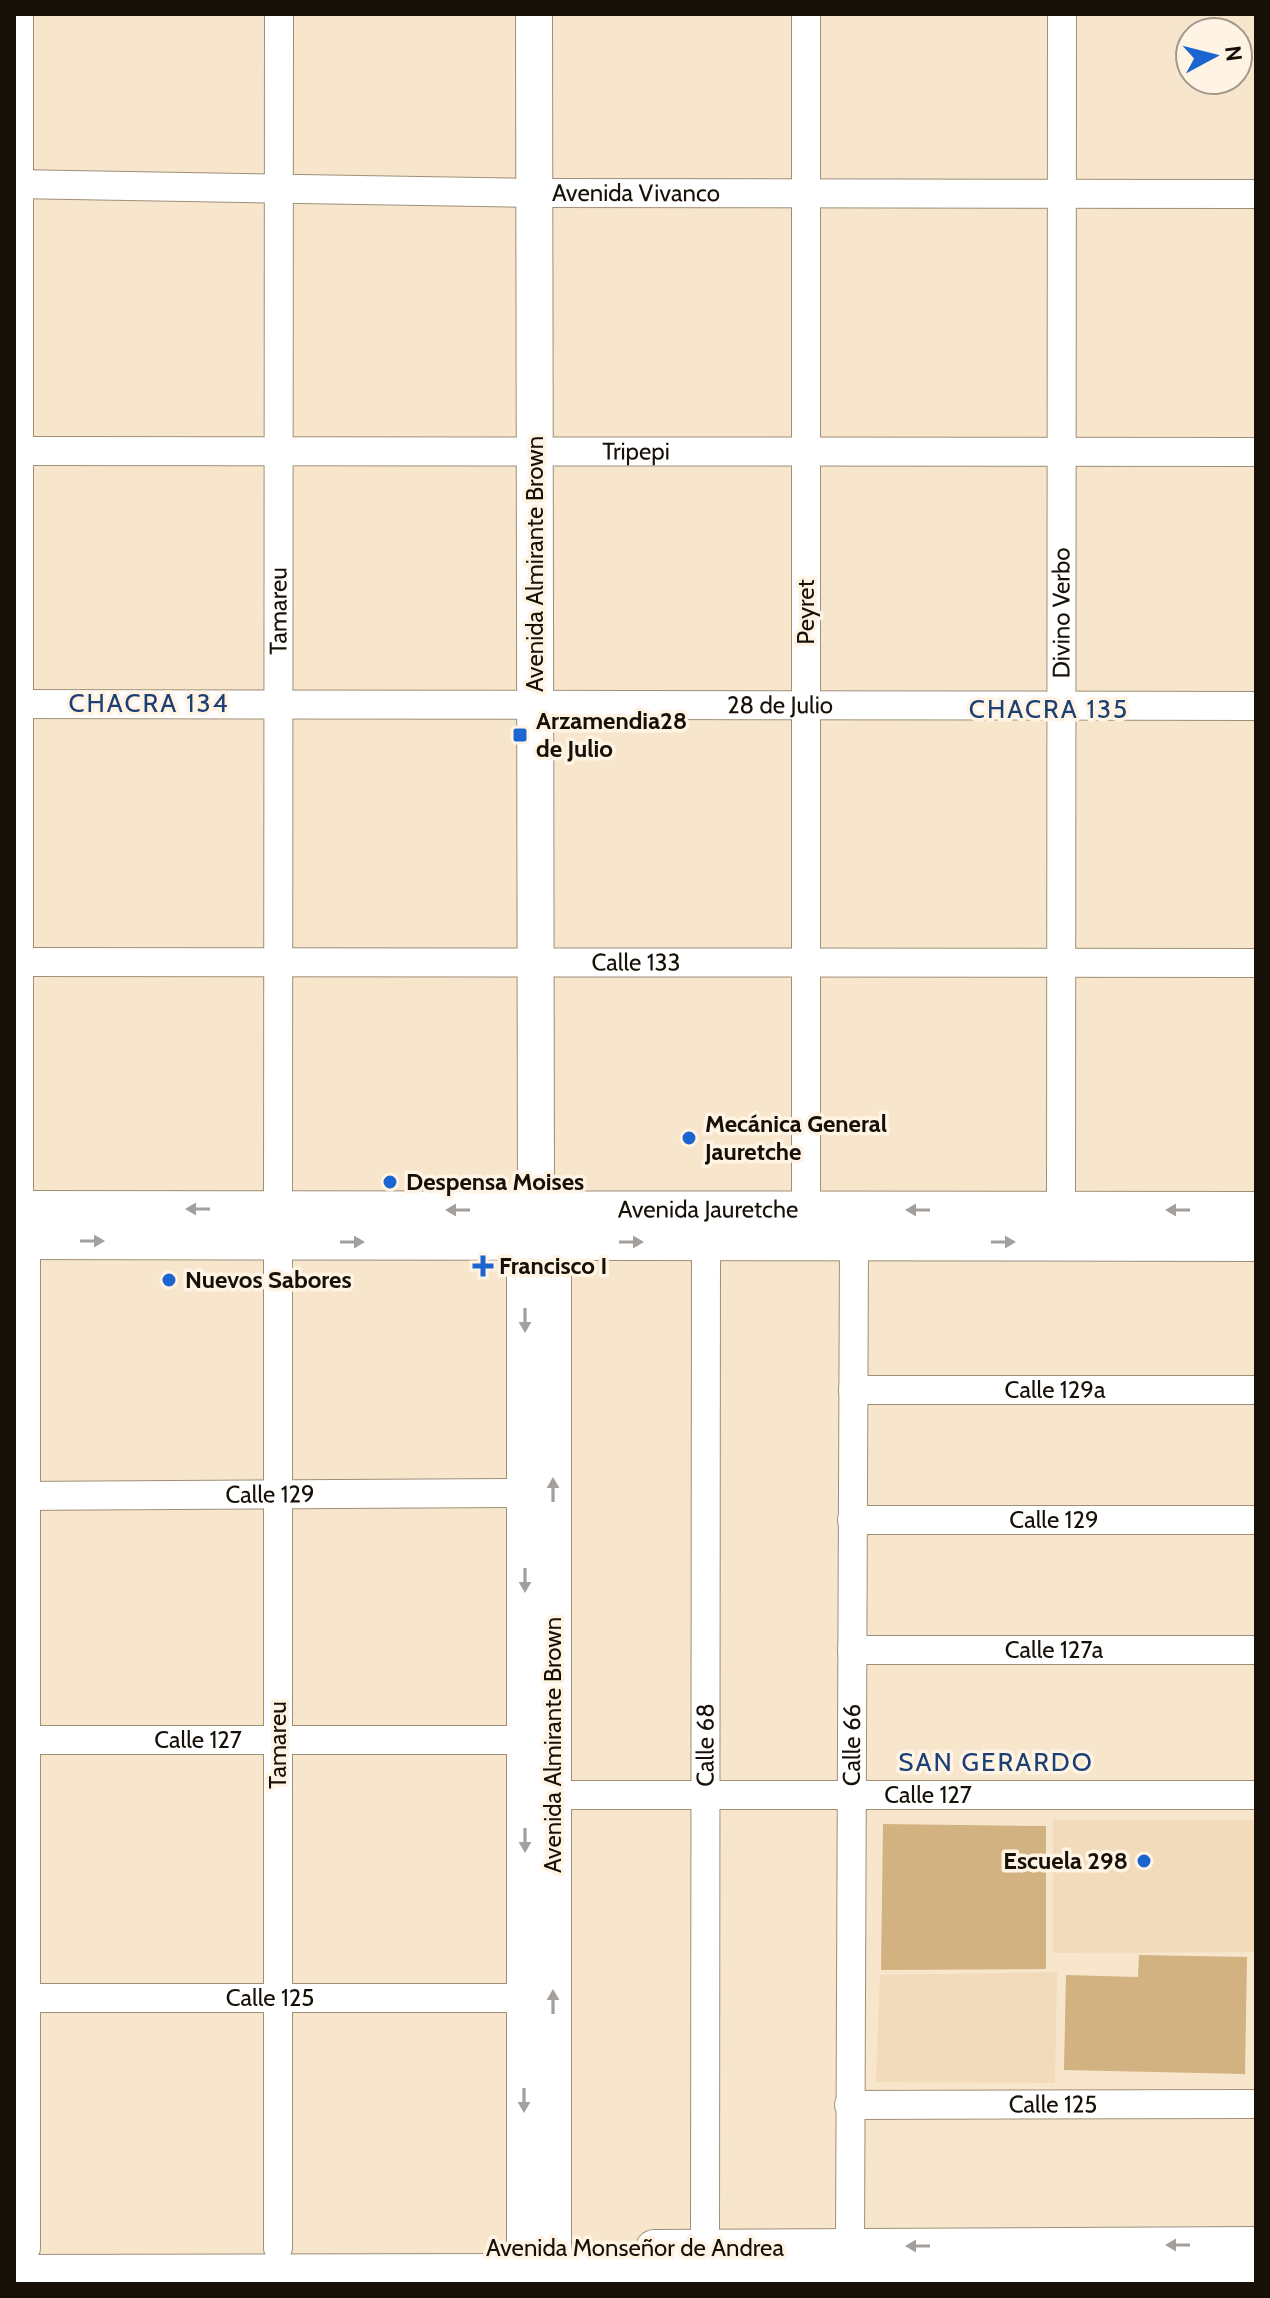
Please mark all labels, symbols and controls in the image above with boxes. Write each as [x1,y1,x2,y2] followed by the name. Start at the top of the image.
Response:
[1174,16,1254,96] north arrow
[1219,44,1248,63] text: N
[552,178,720,207] street label: Avenida Vivanco
[520,436,549,692] street label: Avenida Almirante Brown
[602,436,670,466] street label: Tripepi
[1046,548,1076,678] street label: Divino Verbo
[263,567,293,655] street label: Tamareu
[791,579,820,645] street label: Peyret
[68,687,230,719] district label: CHACRA 134
[727,690,833,719] street label: 28 de Julio
[969,693,1129,725] district label: CHACRA 135
[536,706,687,763] place label: Arzamendia28 de Julio
[511,726,529,744] marker: Arzamendia28 de Julio
[591,947,681,977] street label: Calle 133
[704,1109,887,1166] place label: Mecánica General Jauretche
[680,1129,698,1147] marker: Mecánica General Jauretche
[406,1167,584,1196] place label: Despensa Moises
[381,1173,399,1191] marker: Despensa Moises
[618,1194,798,1224] street label: Avenida Jauretche
[185,1203,210,1215] one-way arrow
[445,1204,470,1216] one-way arrow
[905,1204,930,1216] one-way arrow
[1165,1204,1190,1216] one-way arrow
[80,1235,105,1247] one-way arrow
[340,1236,365,1248] one-way arrow
[619,1236,644,1248] one-way arrow
[991,1236,1016,1248] one-way arrow
[499,1251,607,1280] place label: Francisco I
[474,1257,492,1275] marker: Francisco I
[185,1265,352,1294] place label: Nuevos Sabores
[160,1271,178,1289] marker: Nuevos Sabores
[519,1308,531,1333] one-way arrow
[1005,1375,1106,1404] street label: Calle 129a
[547,1477,559,1502] one-way arrow
[225,1479,315,1509] street label: Calle 129
[1009,1505,1099,1534] street label: Calle 129
[519,1568,531,1593] one-way arrow
[538,1617,567,1873] street label: Avenida Almirante Brown
[1005,1635,1104,1664] street label: Calle 127a
[263,1701,292,1789] street label: Tamareu
[690,1703,720,1787] street label: Calle 68
[837,1704,866,1786] street label: Calle 66
[154,1725,242,1754] street label: Calle 127
[898,1746,1094,1778] district label: SAN GERARDO
[884,1780,972,1809] street label: Calle 127
[519,1828,531,1853] one-way arrow
[1003,1846,1128,1875] place label: Escuela 298
[1135,1852,1153,1870] marker: Escuela 298
[226,1983,314,2012] street label: Calle 125
[547,1989,559,2014] one-way arrow
[518,2088,530,2113] one-way arrow
[1009,2089,1097,2119] street label: Calle 125
[486,2233,784,2262] street label: Avenida Monseñor de Andrea
[1165,2239,1190,2251] one-way arrow
[905,2240,930,2252] one-way arrow

